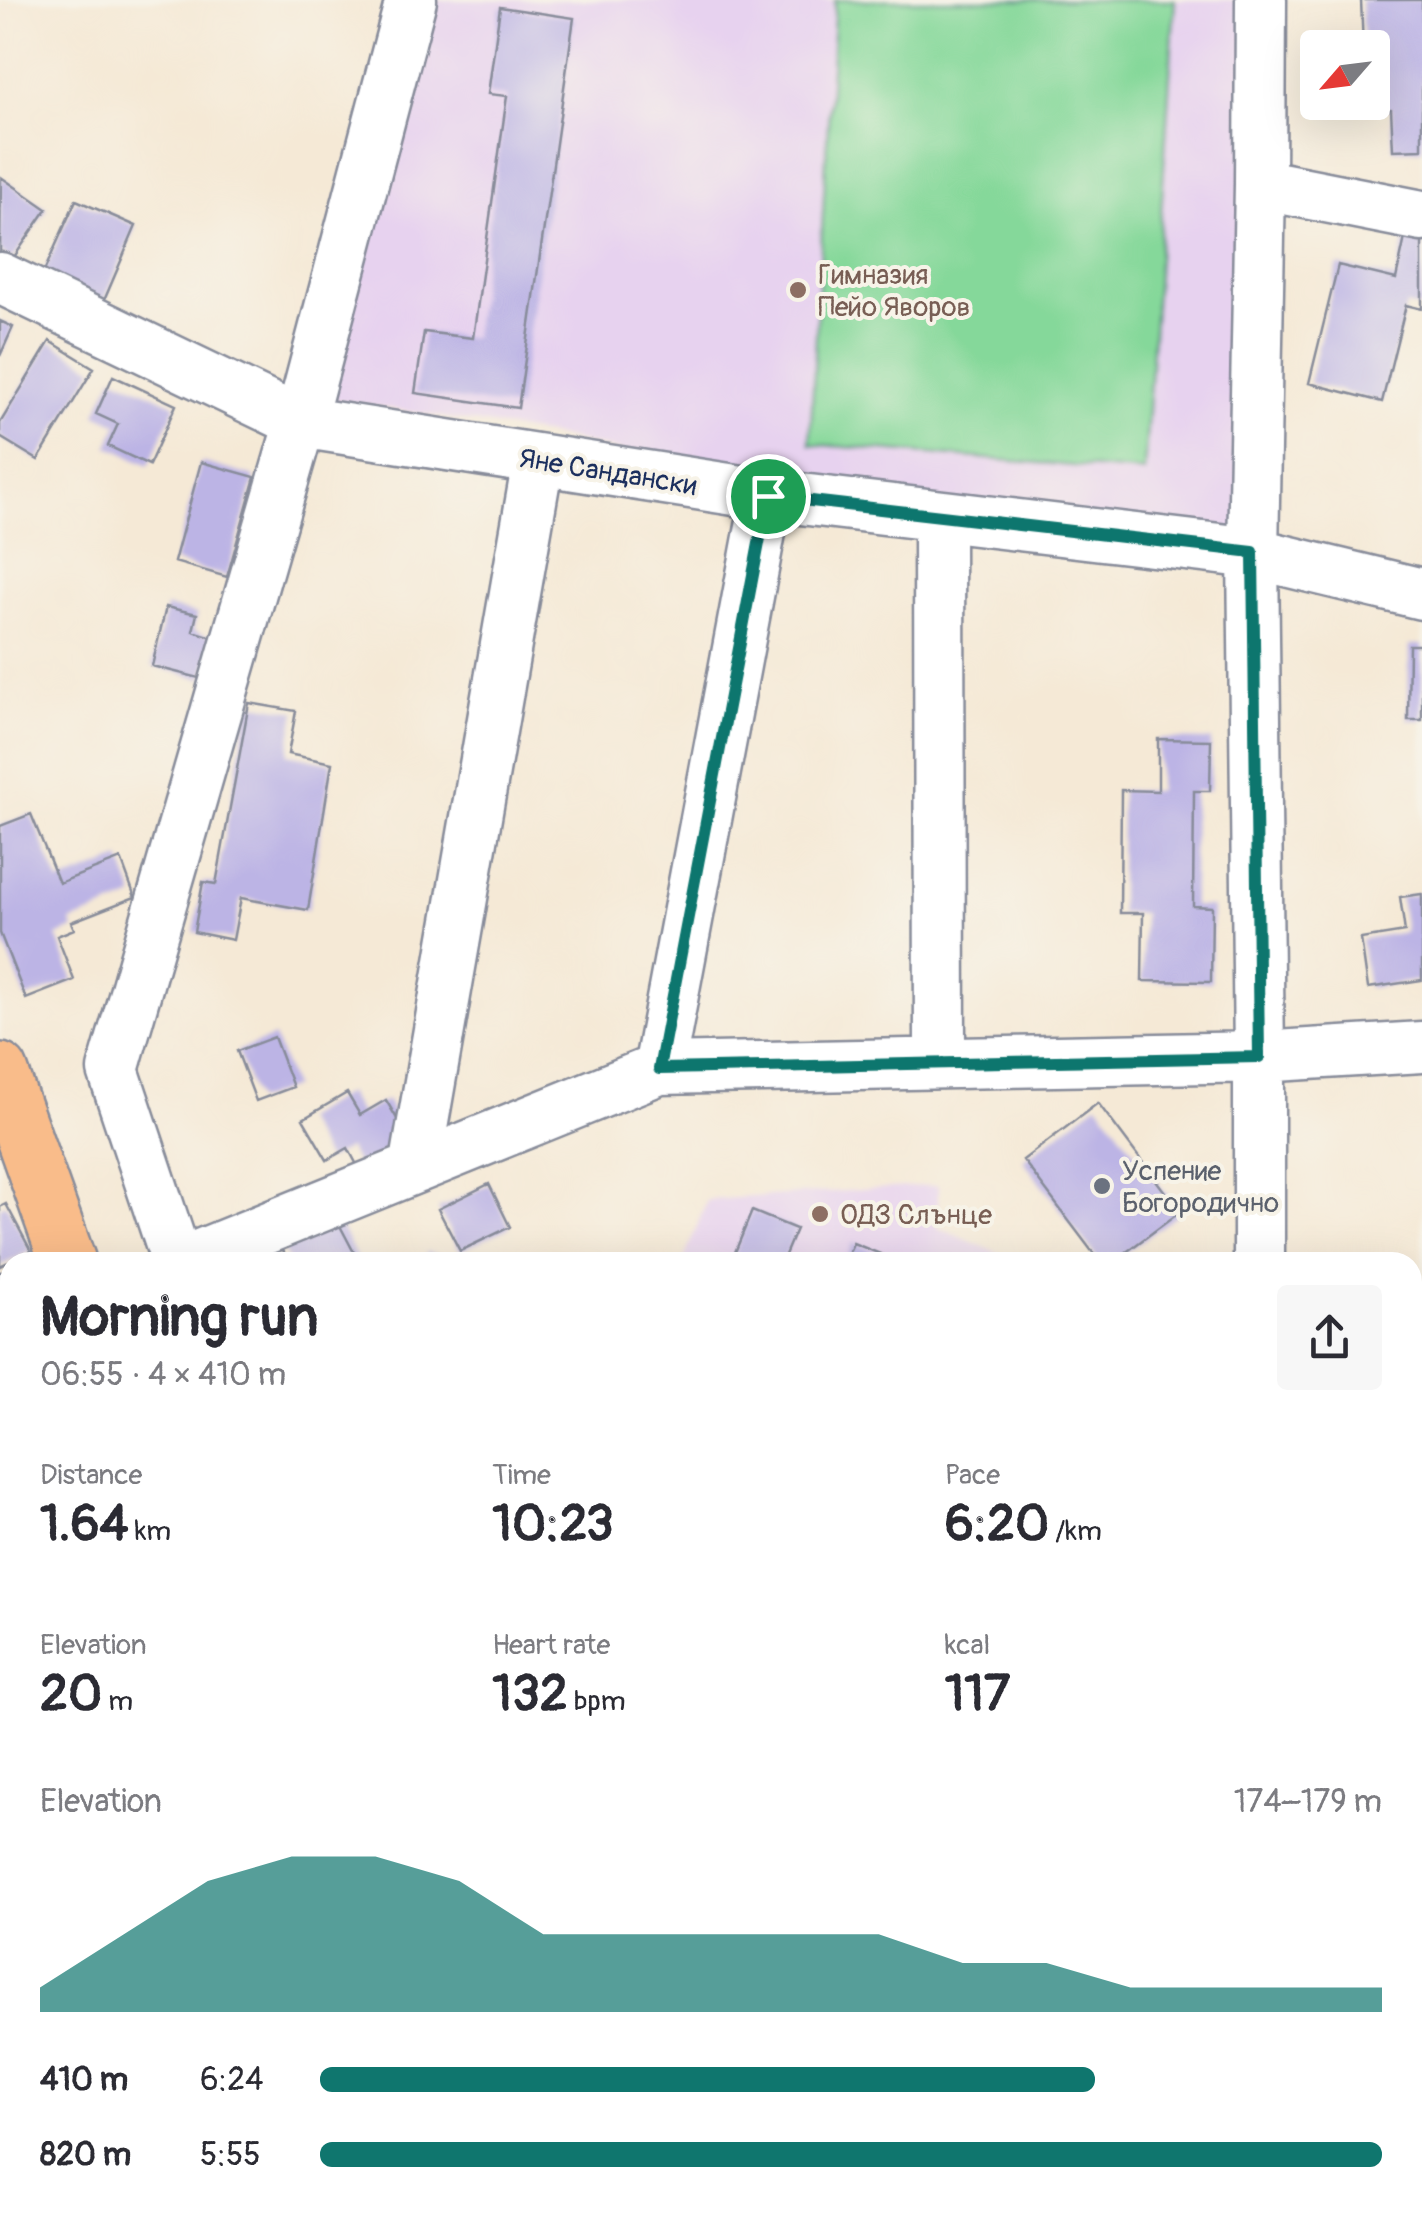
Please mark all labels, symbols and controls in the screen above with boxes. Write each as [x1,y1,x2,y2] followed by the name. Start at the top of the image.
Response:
[1300,30,1390,120] north arrow
[1300,30,1390,120] map controls
[818,258,970,325] place label: Гимназия Пейо Яворов
[787,279,809,301] marker: Гимназия Пейо Яворов
[516,441,699,504] street label: Яне Сандански
[726,454,811,539] pin
[741,469,796,524] icon: arrive
[1122,1154,1279,1221] place label: Успение Богородично
[1091,1175,1113,1197] marker: Успение Богородично
[840,1198,992,1233] place label: ОДЗ Слънце
[809,1203,831,1225] marker: ОДЗ Слънце
[40,1283,318,1352] text: Morning run
[1277,1285,1382,1390] button: share
[40,1355,286,1395] text: 06:55 · 4 × 410 m
[40,1458,142,1493] text: Distance
[492,1458,551,1493] text: Time
[945,1458,1000,1493] text: Pace
[40,1493,129,1556] text: 1.64
[492,1493,614,1556] text: 10:23
[945,1493,1049,1556] text: 6:20
[129,1514,171,1549] text: km
[1049,1514,1102,1549] text: /km
[40,1628,147,1663] text: Elevation
[492,1628,610,1663] text: Heart rate
[945,1628,990,1663] text: kcal
[40,1663,102,1726] text: 20
[492,1663,568,1726] text: 132
[945,1663,1010,1726] text: 117
[102,1684,133,1719] text: m
[568,1684,626,1719] text: bpm
[40,1782,162,1822] text: Elevation
[1234,1782,1382,1822] text: 174–179 m
[40,2060,128,2100] text: 410 m
[200,2060,264,2100] text: 6:24
[40,2135,131,2175] text: 820 m
[200,2135,261,2175] text: 5:55

